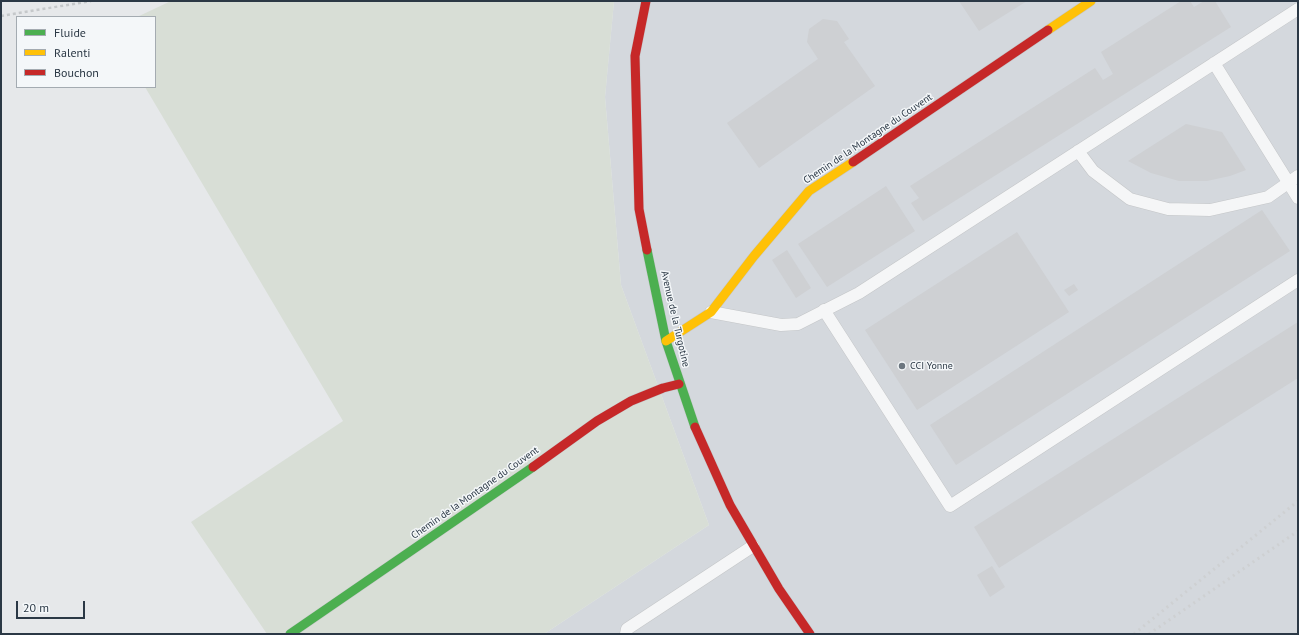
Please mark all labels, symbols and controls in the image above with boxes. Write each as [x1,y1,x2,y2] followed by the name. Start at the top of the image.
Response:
[16,16,156,88] legend
[54,25,86,40] text: Fluide
[54,45,90,60] text: Ralenti
[54,65,99,80] text: Bouchon
[801,91,935,187] street label: Chemin de la Montagne du Couvent
[658,270,692,368] street label: Avenue de la Turgotine
[910,360,953,372] place label: CCI Yonne
[897,361,907,371] marker: CCI Yonne
[409,444,541,542] street label: Chemin de la Montagne du Couvent
[18,593,87,619] scale bar
[23,600,49,615] text: 20 m

